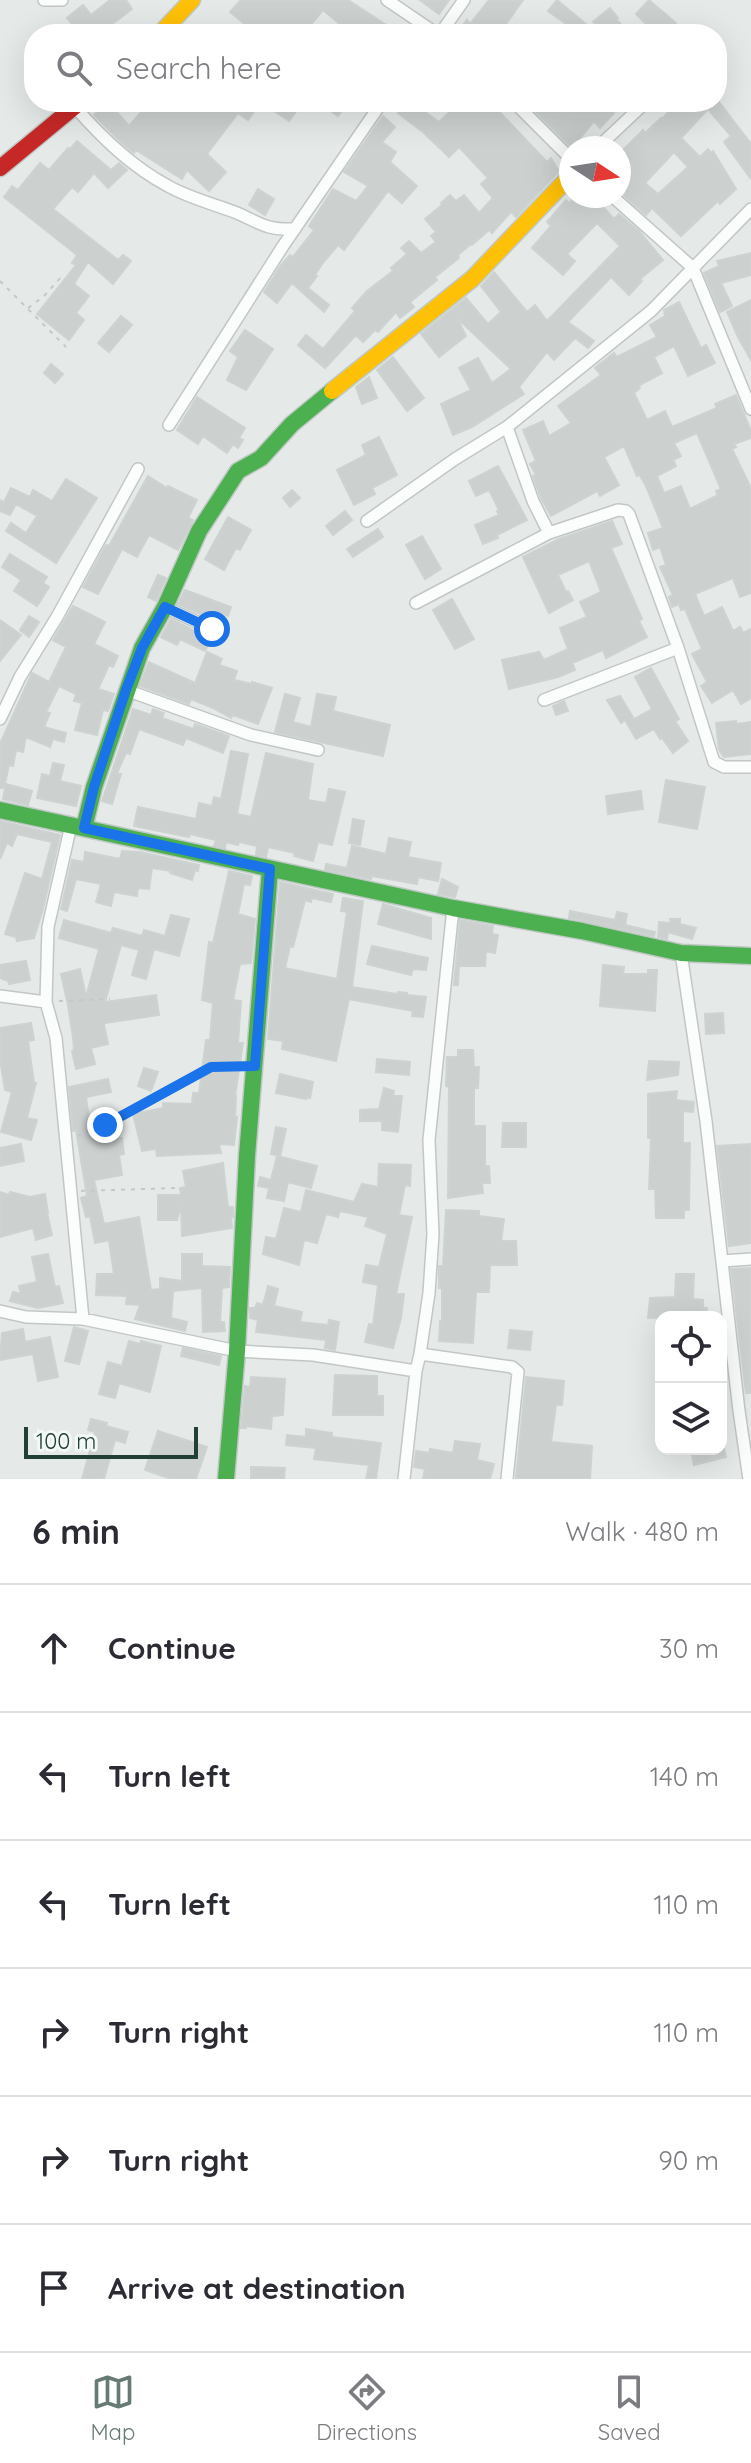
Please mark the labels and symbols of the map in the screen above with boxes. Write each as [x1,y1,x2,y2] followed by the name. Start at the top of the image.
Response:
[559,136,631,208] north arrow
[194,611,230,647] route start
[87,1107,123,1143] route end
[24,1423,198,1459] scale bar

